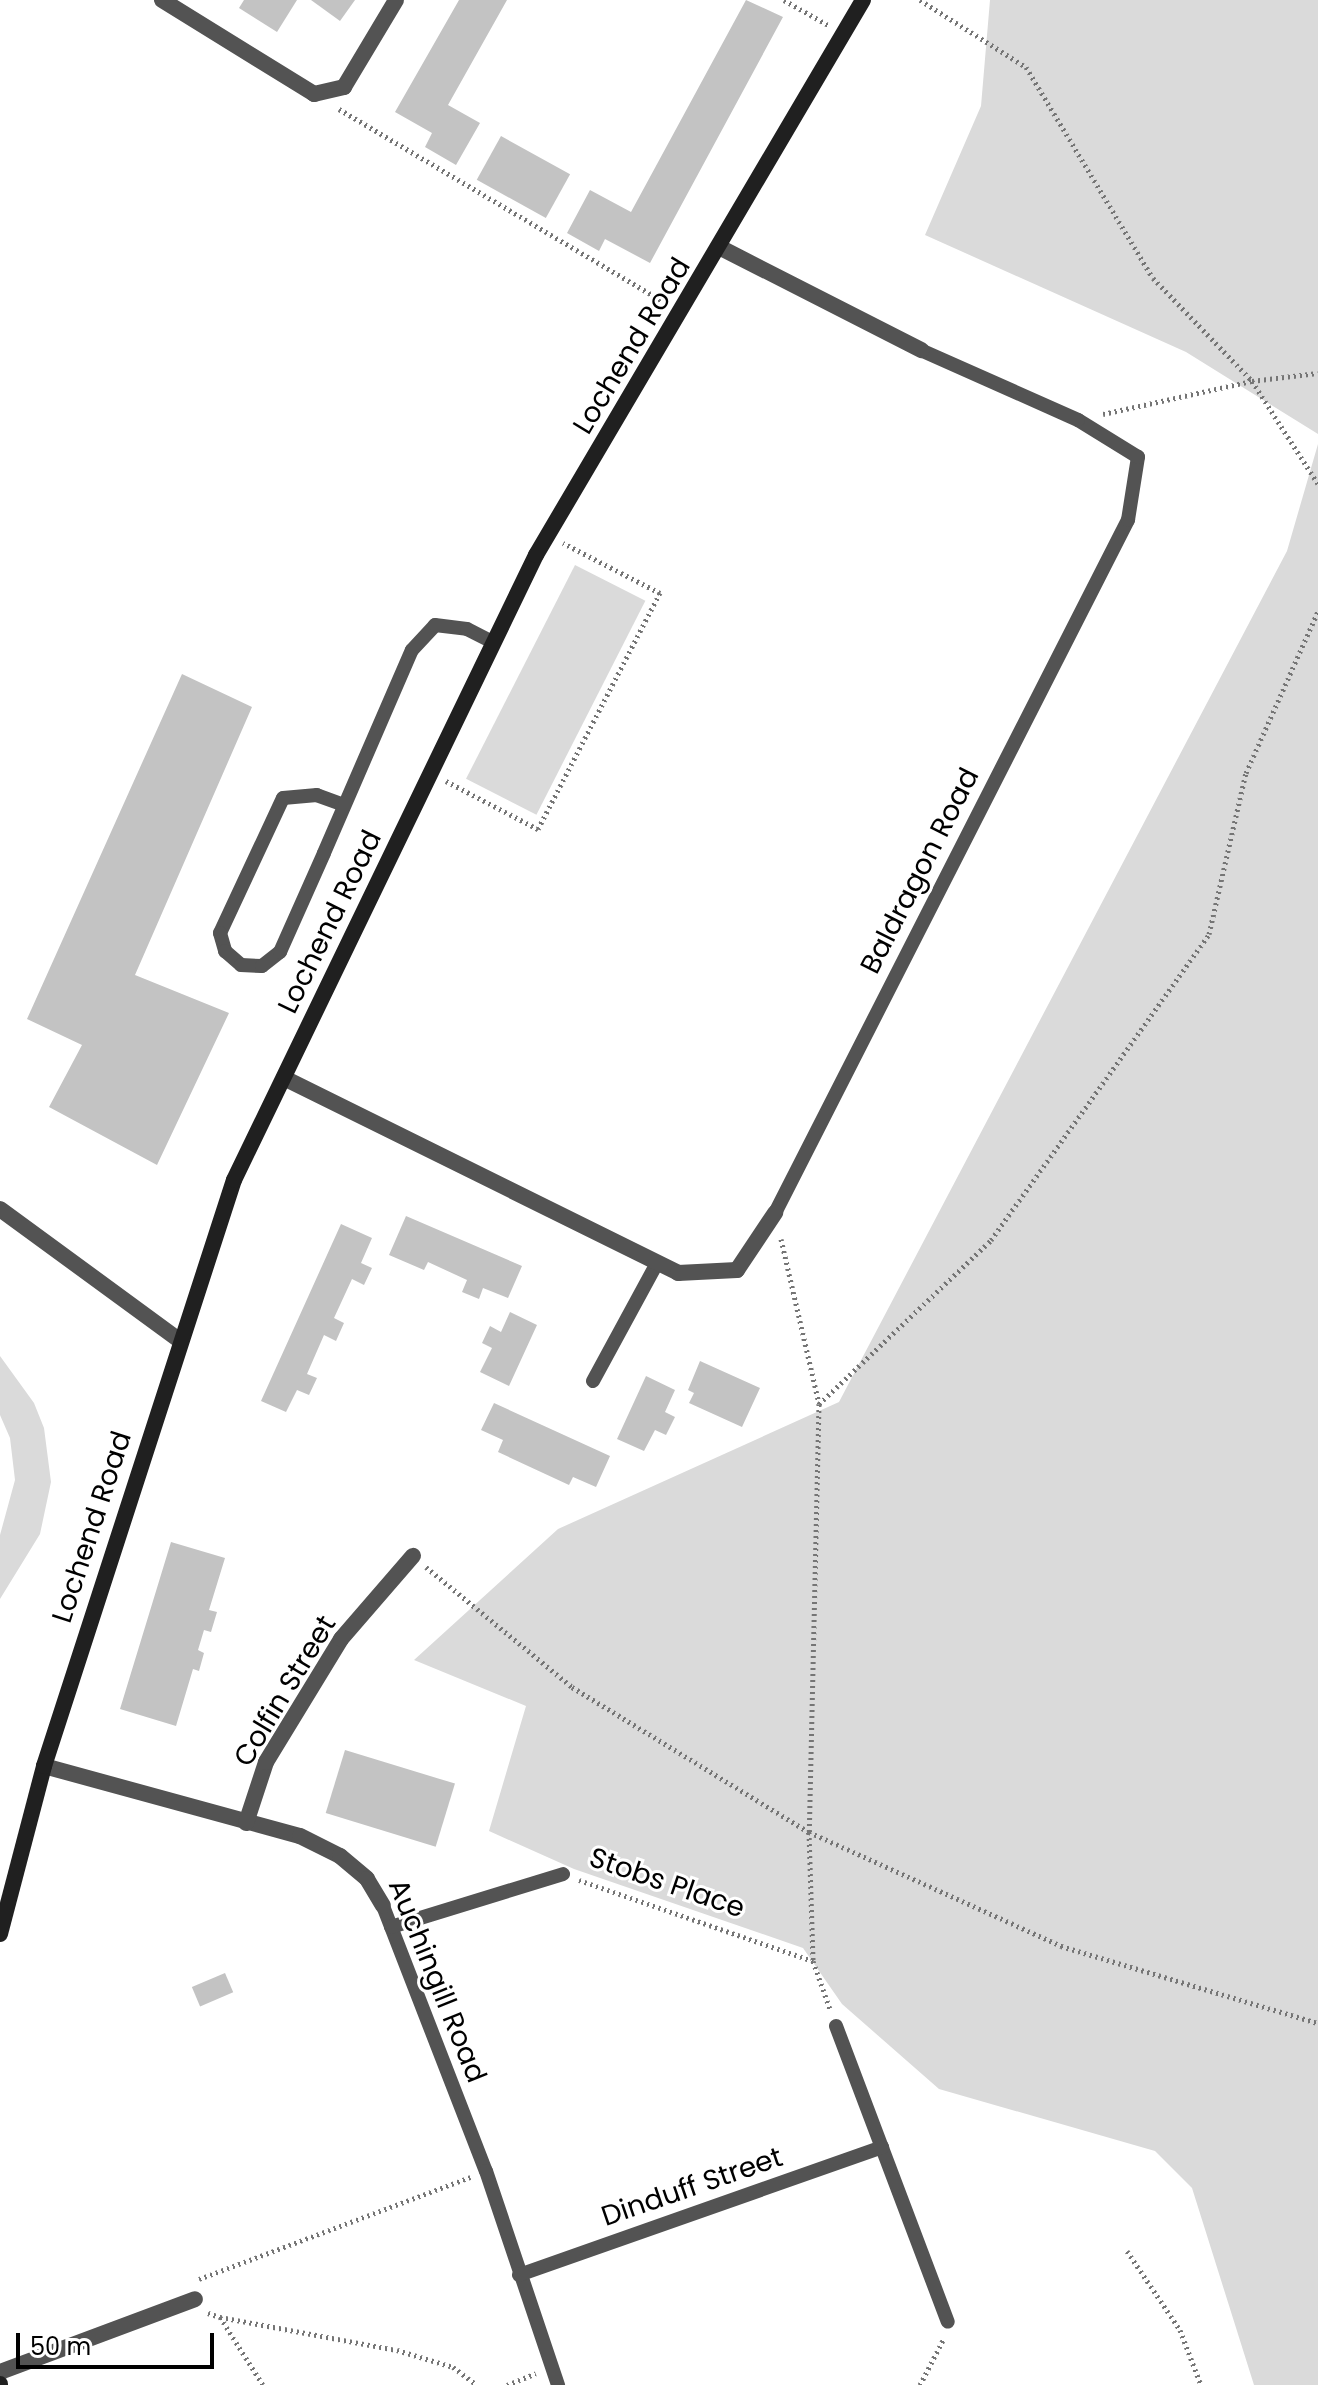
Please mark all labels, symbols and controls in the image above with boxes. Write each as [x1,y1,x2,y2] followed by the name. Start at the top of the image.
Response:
[566,252,698,440] street label: Lochend Road
[854,763,986,979] street label: Baldragon Road
[271,825,389,1019] street label: Lochend Road
[45,1427,139,1627] street label: Lochend Road
[227,1610,343,1772] street label: Colfin Street
[585,1841,749,1925] street label: Stobs Place
[381,1874,493,2088] street label: Auchingill Road
[597,2140,787,2234] street label: Dinduff Street
[20,2317,218,2367] scale bar
[30,2330,91,2363] text: 50 m

